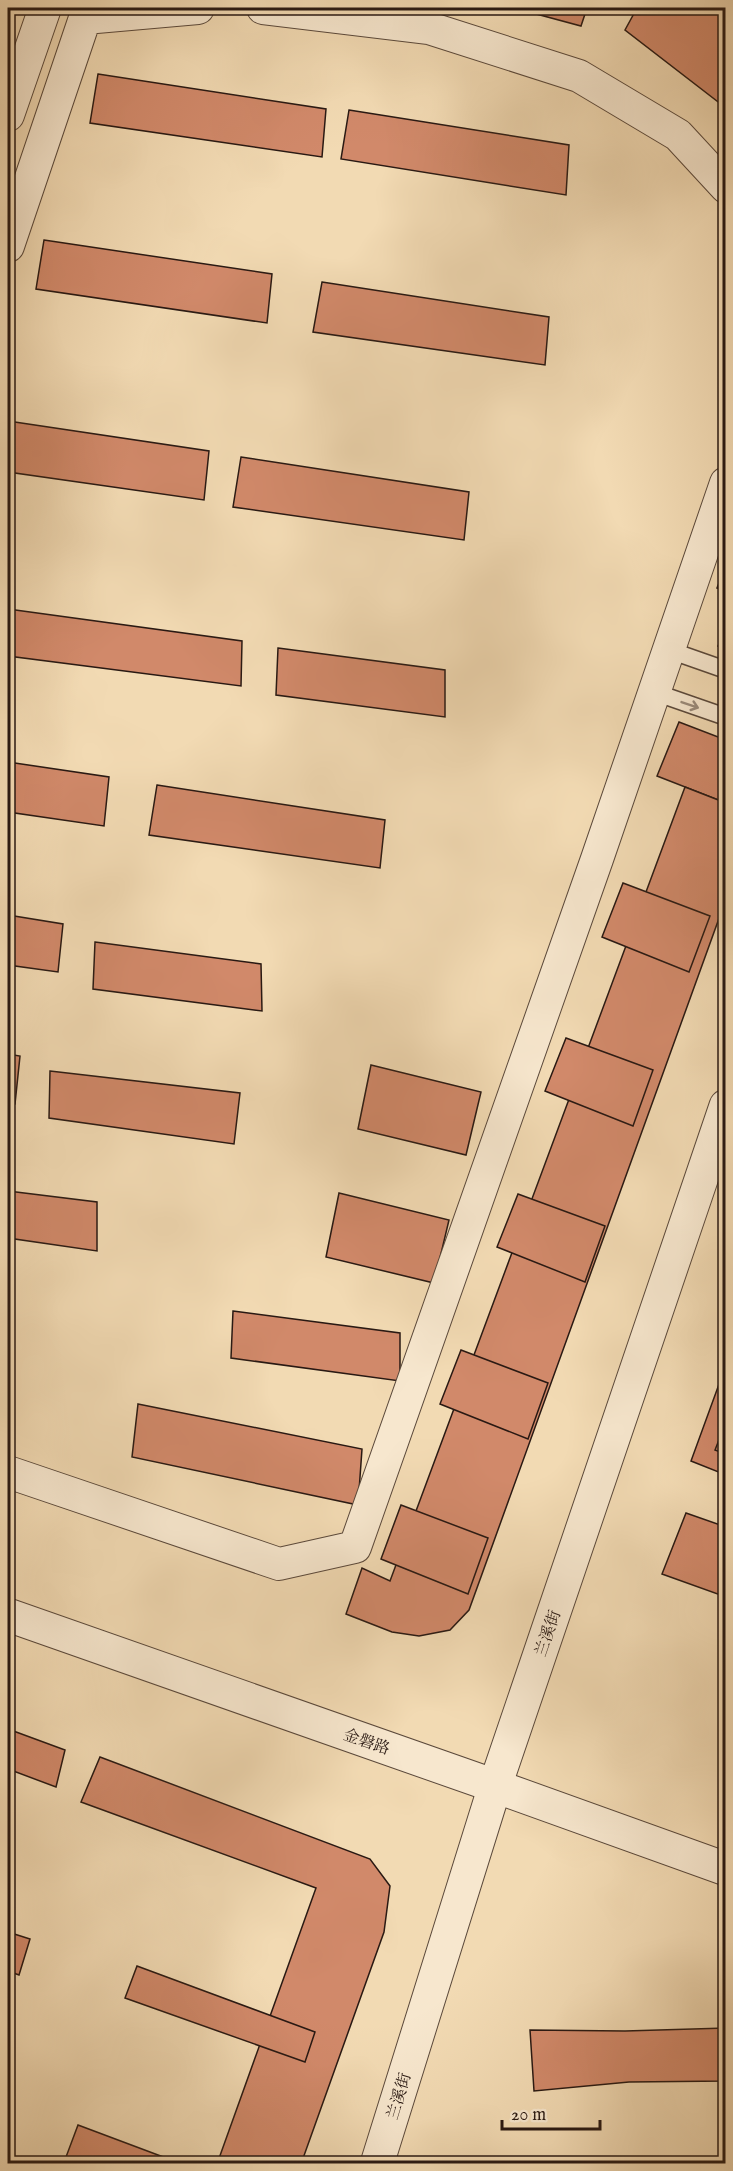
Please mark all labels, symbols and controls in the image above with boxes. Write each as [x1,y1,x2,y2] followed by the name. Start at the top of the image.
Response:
[680,700,699,711] one-way arrow
[532,1608,566,1660] street label: 兰溪街
[340,1726,392,1760] street label: 金磐路
[383,2071,416,2122] street label: 兰溪街
[502,2093,600,2131] scale bar
[511,2104,546,2127] text: 20 m

